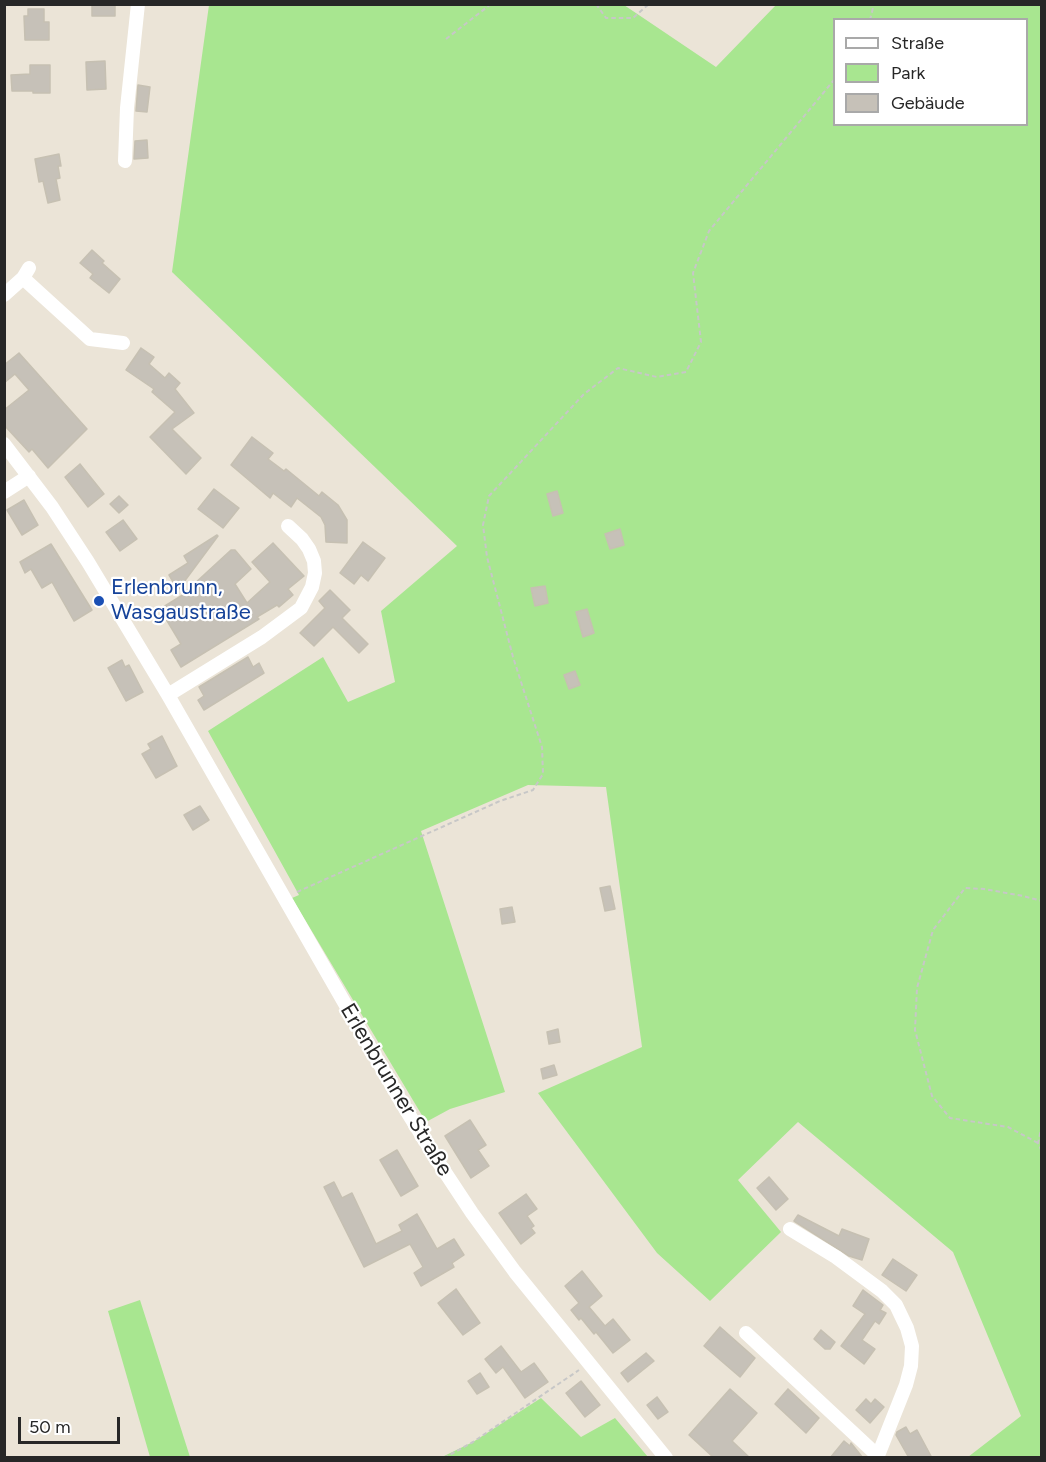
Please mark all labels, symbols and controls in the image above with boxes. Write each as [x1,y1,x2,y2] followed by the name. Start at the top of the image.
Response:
[833,18,1028,126] legend
[891,32,944,54] text: Straße
[891,62,925,84] text: Park
[891,92,965,114] text: Gebäude
[111,575,251,626] place label: Erlenbrunn, Wasgaustraße
[92,594,106,608] marker: Erlenbrunn, Wasgaustraße
[334,999,458,1181] street label: Erlenbrunner Straße
[21,1405,123,1443] scale bar
[29,1416,71,1438] text: 50 m

